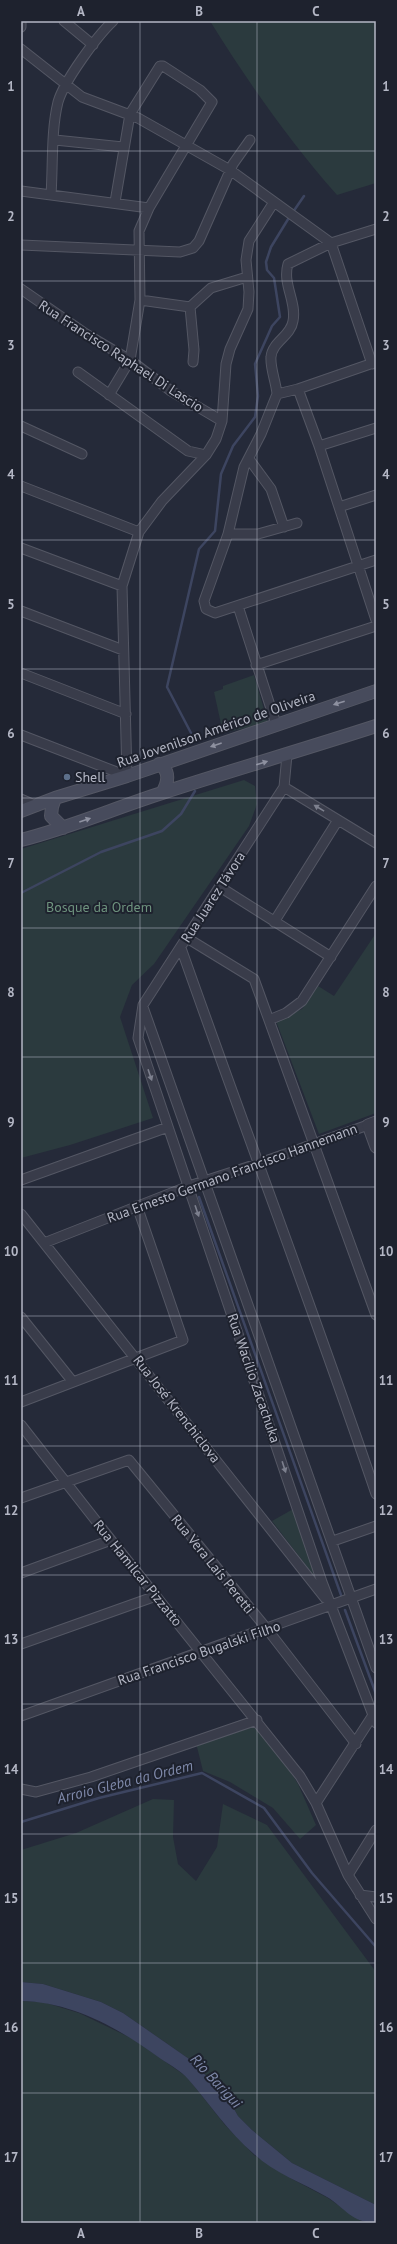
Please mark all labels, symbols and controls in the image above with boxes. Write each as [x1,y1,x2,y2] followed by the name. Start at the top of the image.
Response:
[77,3,85,20] text: A
[195,3,203,20] text: B
[312,3,320,20] text: C
[7,78,15,95] text: 1
[382,78,390,95] text: 1
[7,208,15,225] text: 2
[382,208,390,225] text: 2
[35,296,207,416] street label: Rua Francisco Raphael Di Lascio
[7,337,15,354] text: 3
[382,337,390,354] text: 3
[7,466,15,483] text: 4
[382,466,390,483] text: 4
[7,596,15,613] text: 5
[382,596,390,613] text: 5
[114,686,318,771] street label: Rua Jovenilson Américo de Oliveira
[333,701,345,707] one-way arrow
[7,725,15,742] text: 6
[382,725,390,742] text: 6
[209,742,221,748] one-way arrow
[256,760,268,766] one-way arrow
[75,768,105,786] place label: Shell
[62,772,72,782] marker: Shell
[313,805,325,812] one-way arrow
[79,817,91,823] one-way arrow
[177,848,249,946] street label: Rua Juarez Távora
[7,855,15,872] text: 7
[382,855,390,872] text: 7
[46,898,152,916] park label: Bosque da Ordem
[7,984,15,1001] text: 8
[382,984,390,1001] text: 8
[147,1070,153,1082] one-way arrow
[7,1114,15,1131] text: 9
[382,1114,390,1131] text: 9
[104,1119,360,1227] street label: Rua Ernesto Germano Francisco Hannemann
[195,1206,201,1218] one-way arrow
[4,1243,18,1260] text: 10
[379,1243,393,1260] text: 10
[223,1311,285,1445] street label: Rua Wacílio Zacachuka
[129,1352,225,1466] street label: Rua José Krenchiclova
[4,1372,18,1389] text: 11
[379,1372,393,1389] text: 11
[281,1461,287,1473] one-way arrow
[4,1502,18,1519] text: 12
[379,1502,393,1519] text: 12
[167,1511,259,1617] street label: Rua Vera Laís Peretti
[90,1516,186,1630] street label: Rua Hamilcar Pizzatto
[115,1617,283,1689] street label: Rua Francisco Bugalski Filho
[4,1631,18,1648] text: 13
[379,1631,393,1648] text: 13
[54,1755,195,1808] water label: Arroio Gleba da Ordem
[4,1761,19,1778] text: 14
[379,1761,394,1778] text: 14
[4,1890,18,1907] text: 15
[379,1890,393,1907] text: 15
[4,2019,18,2036] text: 16
[379,2019,393,2036] text: 16
[187,2050,247,2113] water label: Rio Barigui
[4,2149,18,2166] text: 17
[379,2149,393,2166] text: 17
[77,2225,85,2242] text: A
[195,2225,203,2242] text: B
[312,2225,320,2242] text: C

